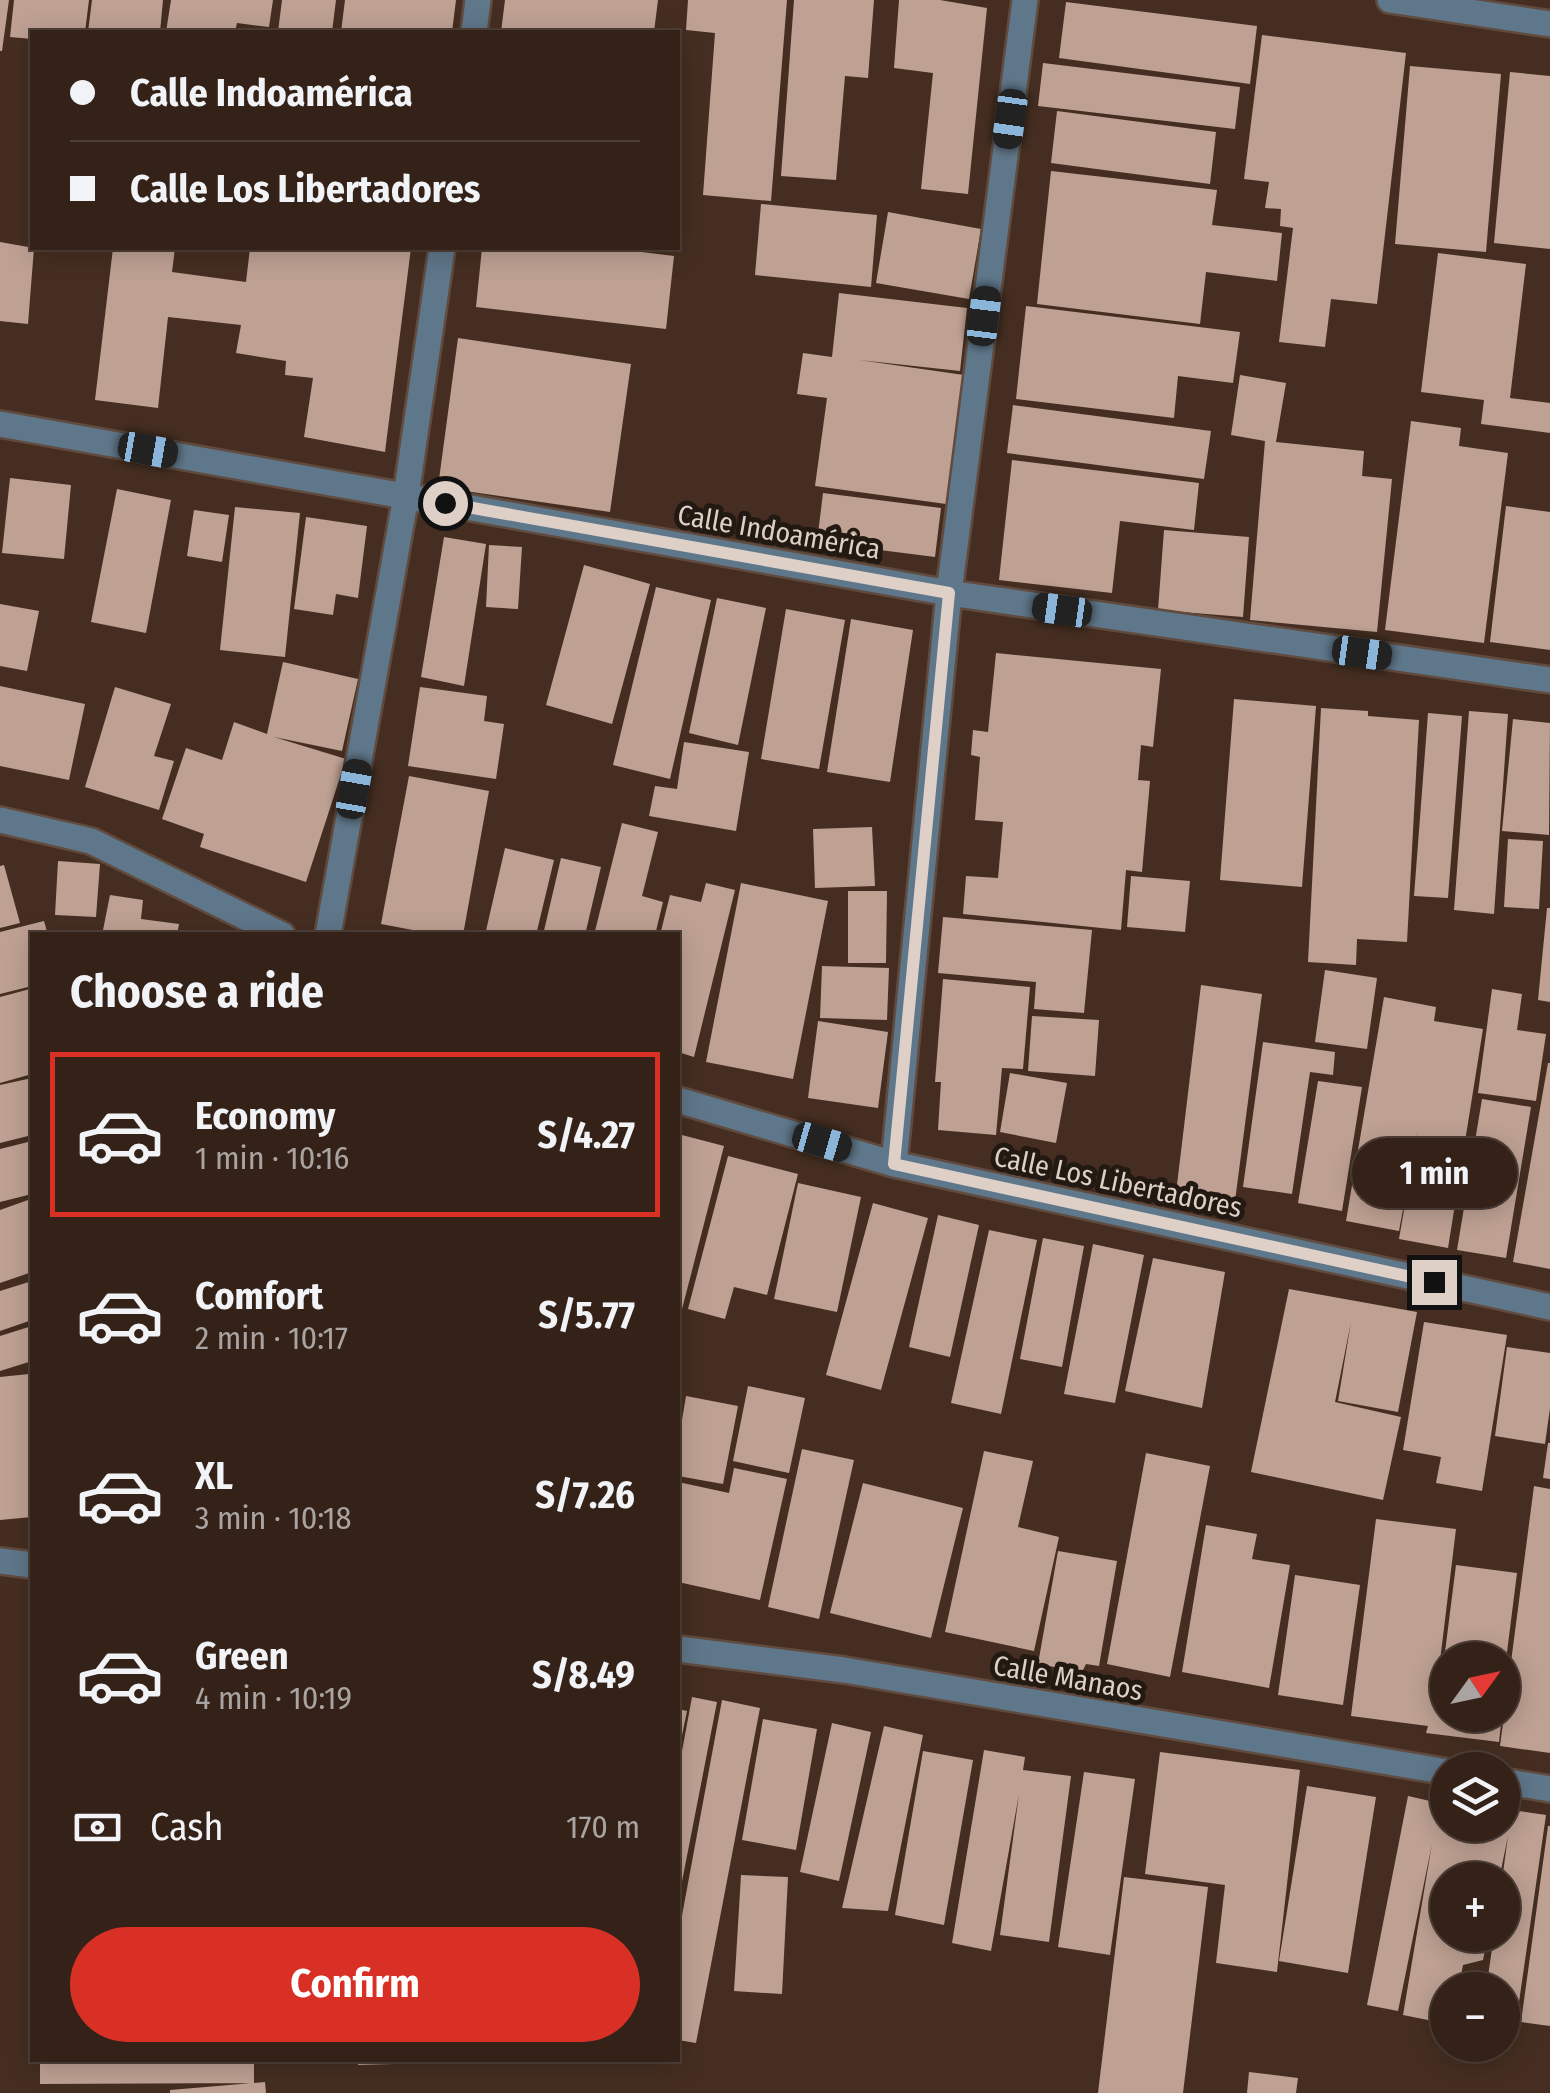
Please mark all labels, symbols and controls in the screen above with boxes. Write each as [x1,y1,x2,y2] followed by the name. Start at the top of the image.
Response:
[130,70,413,116] text: Calle Indoamérica
[991,87,1029,151] car
[130,166,480,212] text: Calle Los Libertadores
[965,284,1003,348] car
[116,430,180,470] car
[423,481,468,526] route start
[675,498,883,566] street label: Calle Indoamérica
[1030,591,1094,629] car
[1330,634,1394,672] car
[334,757,374,821] car
[70,965,324,1019] text: Choose a ride
[75,1090,165,1180] icon: car
[195,1093,335,1139] text: Economy
[538,1112,635,1158] text: S/4.27
[789,1119,855,1165] car
[1352,1137,1516,1207] callout: 1 min
[195,1139,349,1177] text: 1 min · 10:16
[991,1140,1245,1224] street label: Calle Los Libertadores
[1400,1154,1469,1192] text: 1 min
[1412,1260,1457,1305] route end
[75,1270,165,1360] icon: car
[195,1273,323,1319] text: Comfort
[538,1292,635,1338] text: S/5.77
[195,1319,348,1357] text: 2 min · 10:17
[75,1450,165,1540] icon: car
[195,1453,233,1499] text: XL
[535,1472,635,1518] text: S/7.26
[195,1499,351,1537] text: 3 min · 10:18
[75,1630,165,1720] icon: car
[195,1633,289,1679] text: Green
[1430,1642,1520,1732] north arrow
[1430,1642,1520,2062] map controls
[991,1649,1145,1707] street label: Calle Manaos
[532,1652,635,1698] text: S/8.49
[195,1679,352,1717] text: 4 min · 10:19
[1430,1752,1520,1842] button: layers
[70,1800,125,1855] icon: cash
[150,1804,224,1850] text: Cash
[566,1808,640,1846] text: 170 m
[1430,1862,1520,1952] button: +
[70,1927,640,2042] button: Confirm
[1430,1972,1520,2062] button: −

